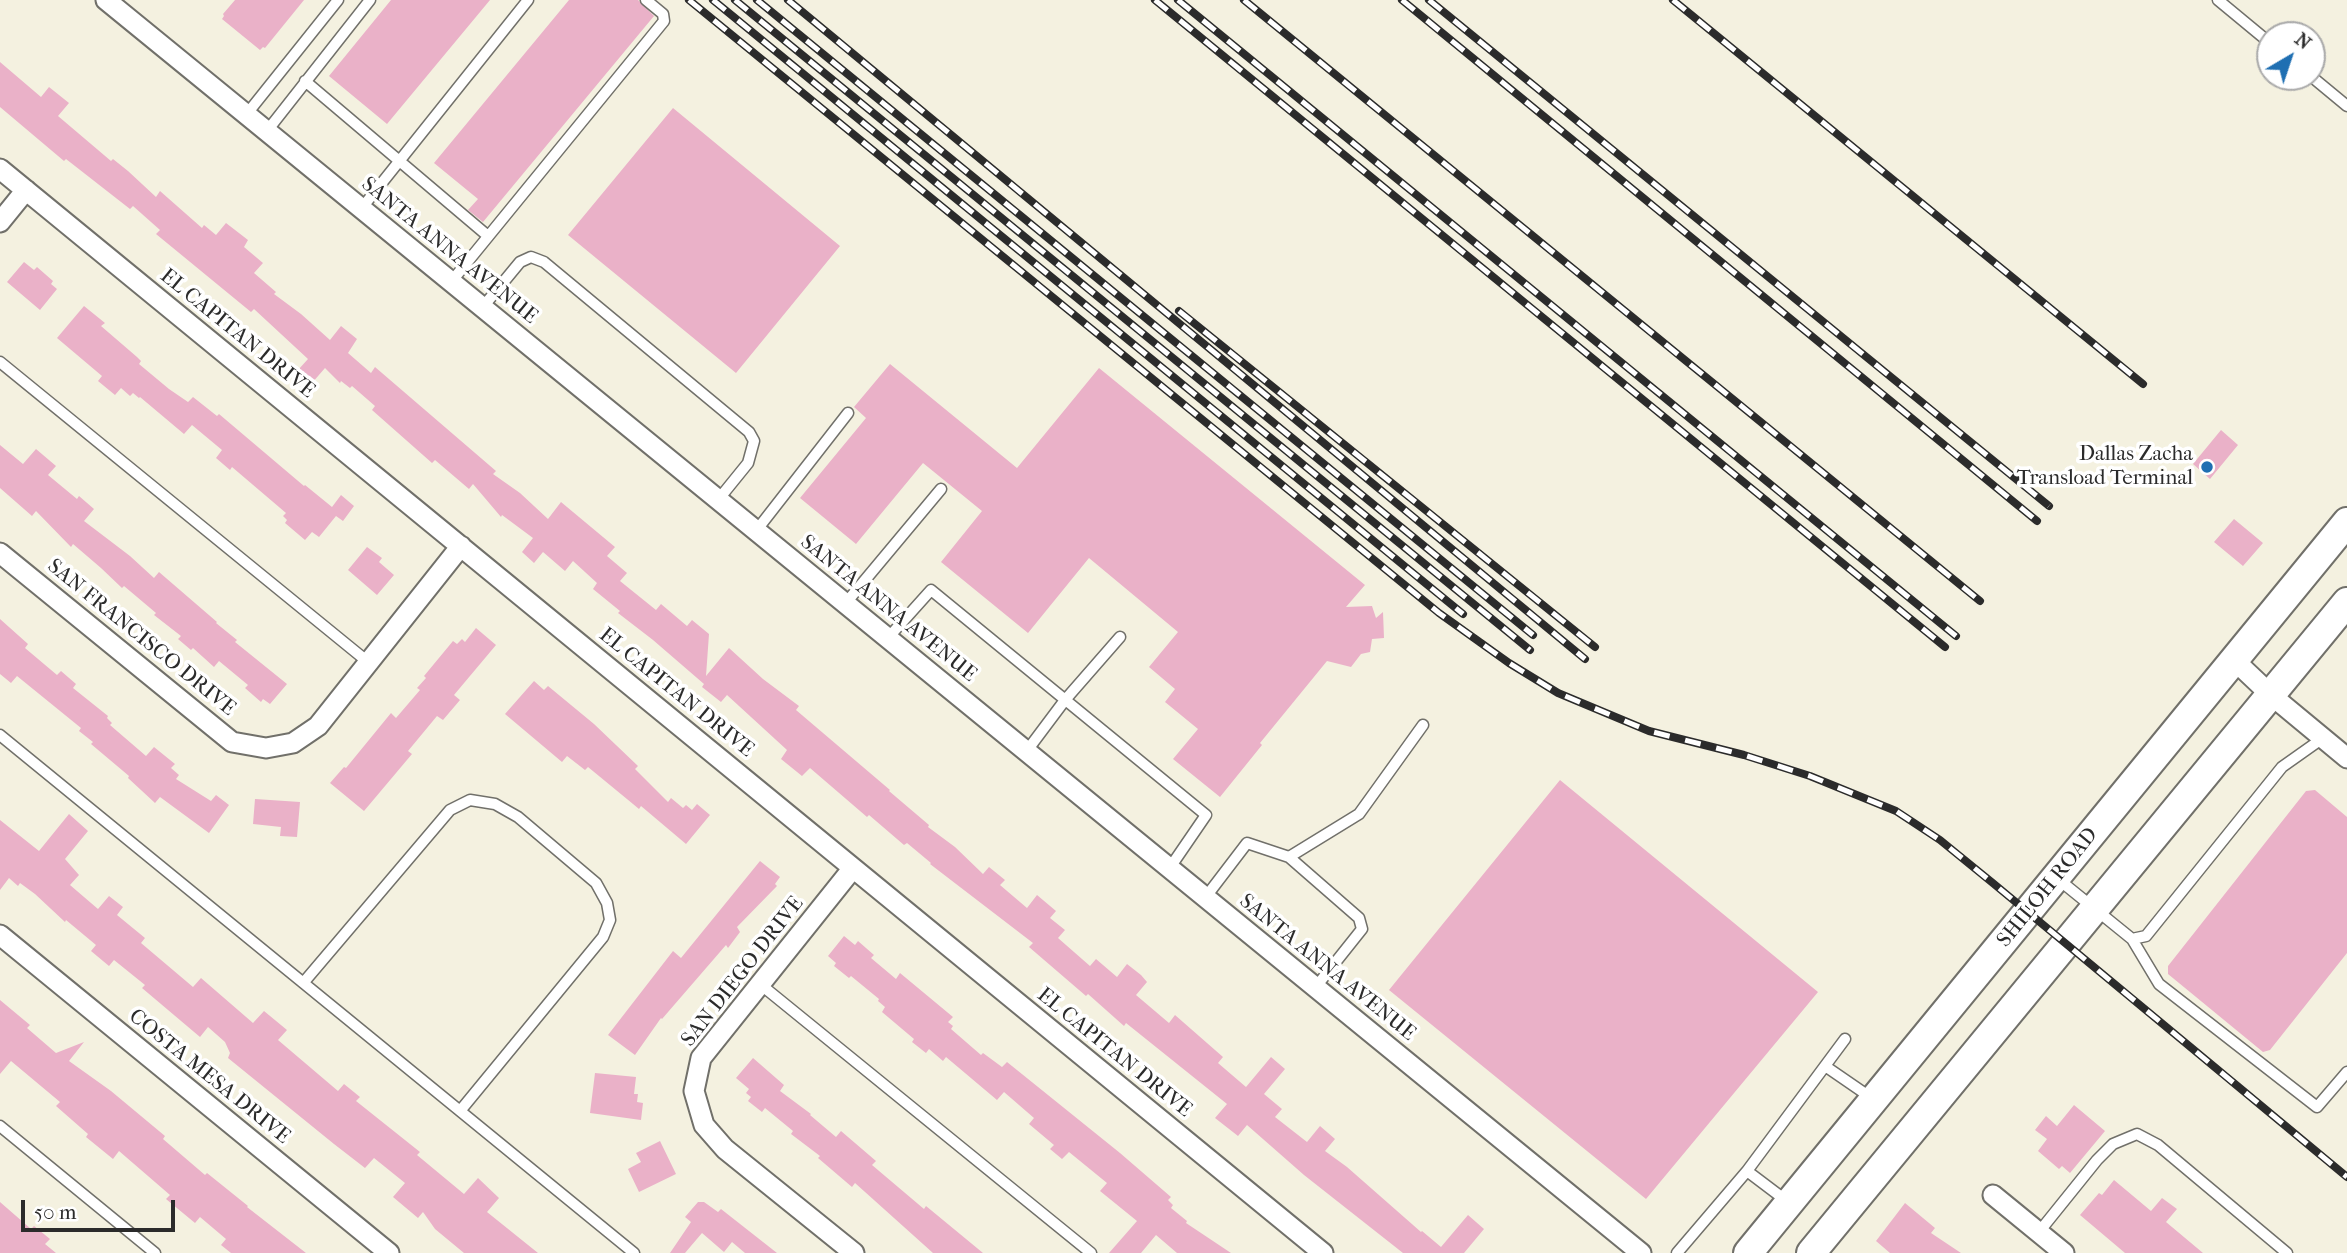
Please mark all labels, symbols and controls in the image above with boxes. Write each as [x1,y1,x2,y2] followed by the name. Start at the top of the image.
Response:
[2256,21,2326,91] north arrow
[2290,28,2315,54] text: N
[356,172,542,330] street label: SANTA ANNA AVENUE
[155,264,319,404] street label: EL CAPITAN DRIVE
[2017,442,2193,492] place label: Dallas Zacha Transload Terminal
[2199,459,2215,475] marker: Dallas Zacha Transload Terminal
[795,530,981,688] street label: SANTA ANNA AVENUE
[42,554,240,722] street label: SAN FRANCISCO DRIVE
[594,623,758,763] street label: EL CAPITAN DRIVE
[1992,823,2104,953] street label: SHILOH ROAD
[1234,889,1420,1047] street label: SANTA ANNA AVENUE
[677,892,809,1052] street label: SAN DIEGO DRIVE
[1032,983,1196,1123] street label: EL CAPITAN DRIVE
[123,1004,295,1150] street label: COSTA MESA DRIVE
[24,1186,178,1230] scale bar
[34,1200,77,1224] text: 50 m

